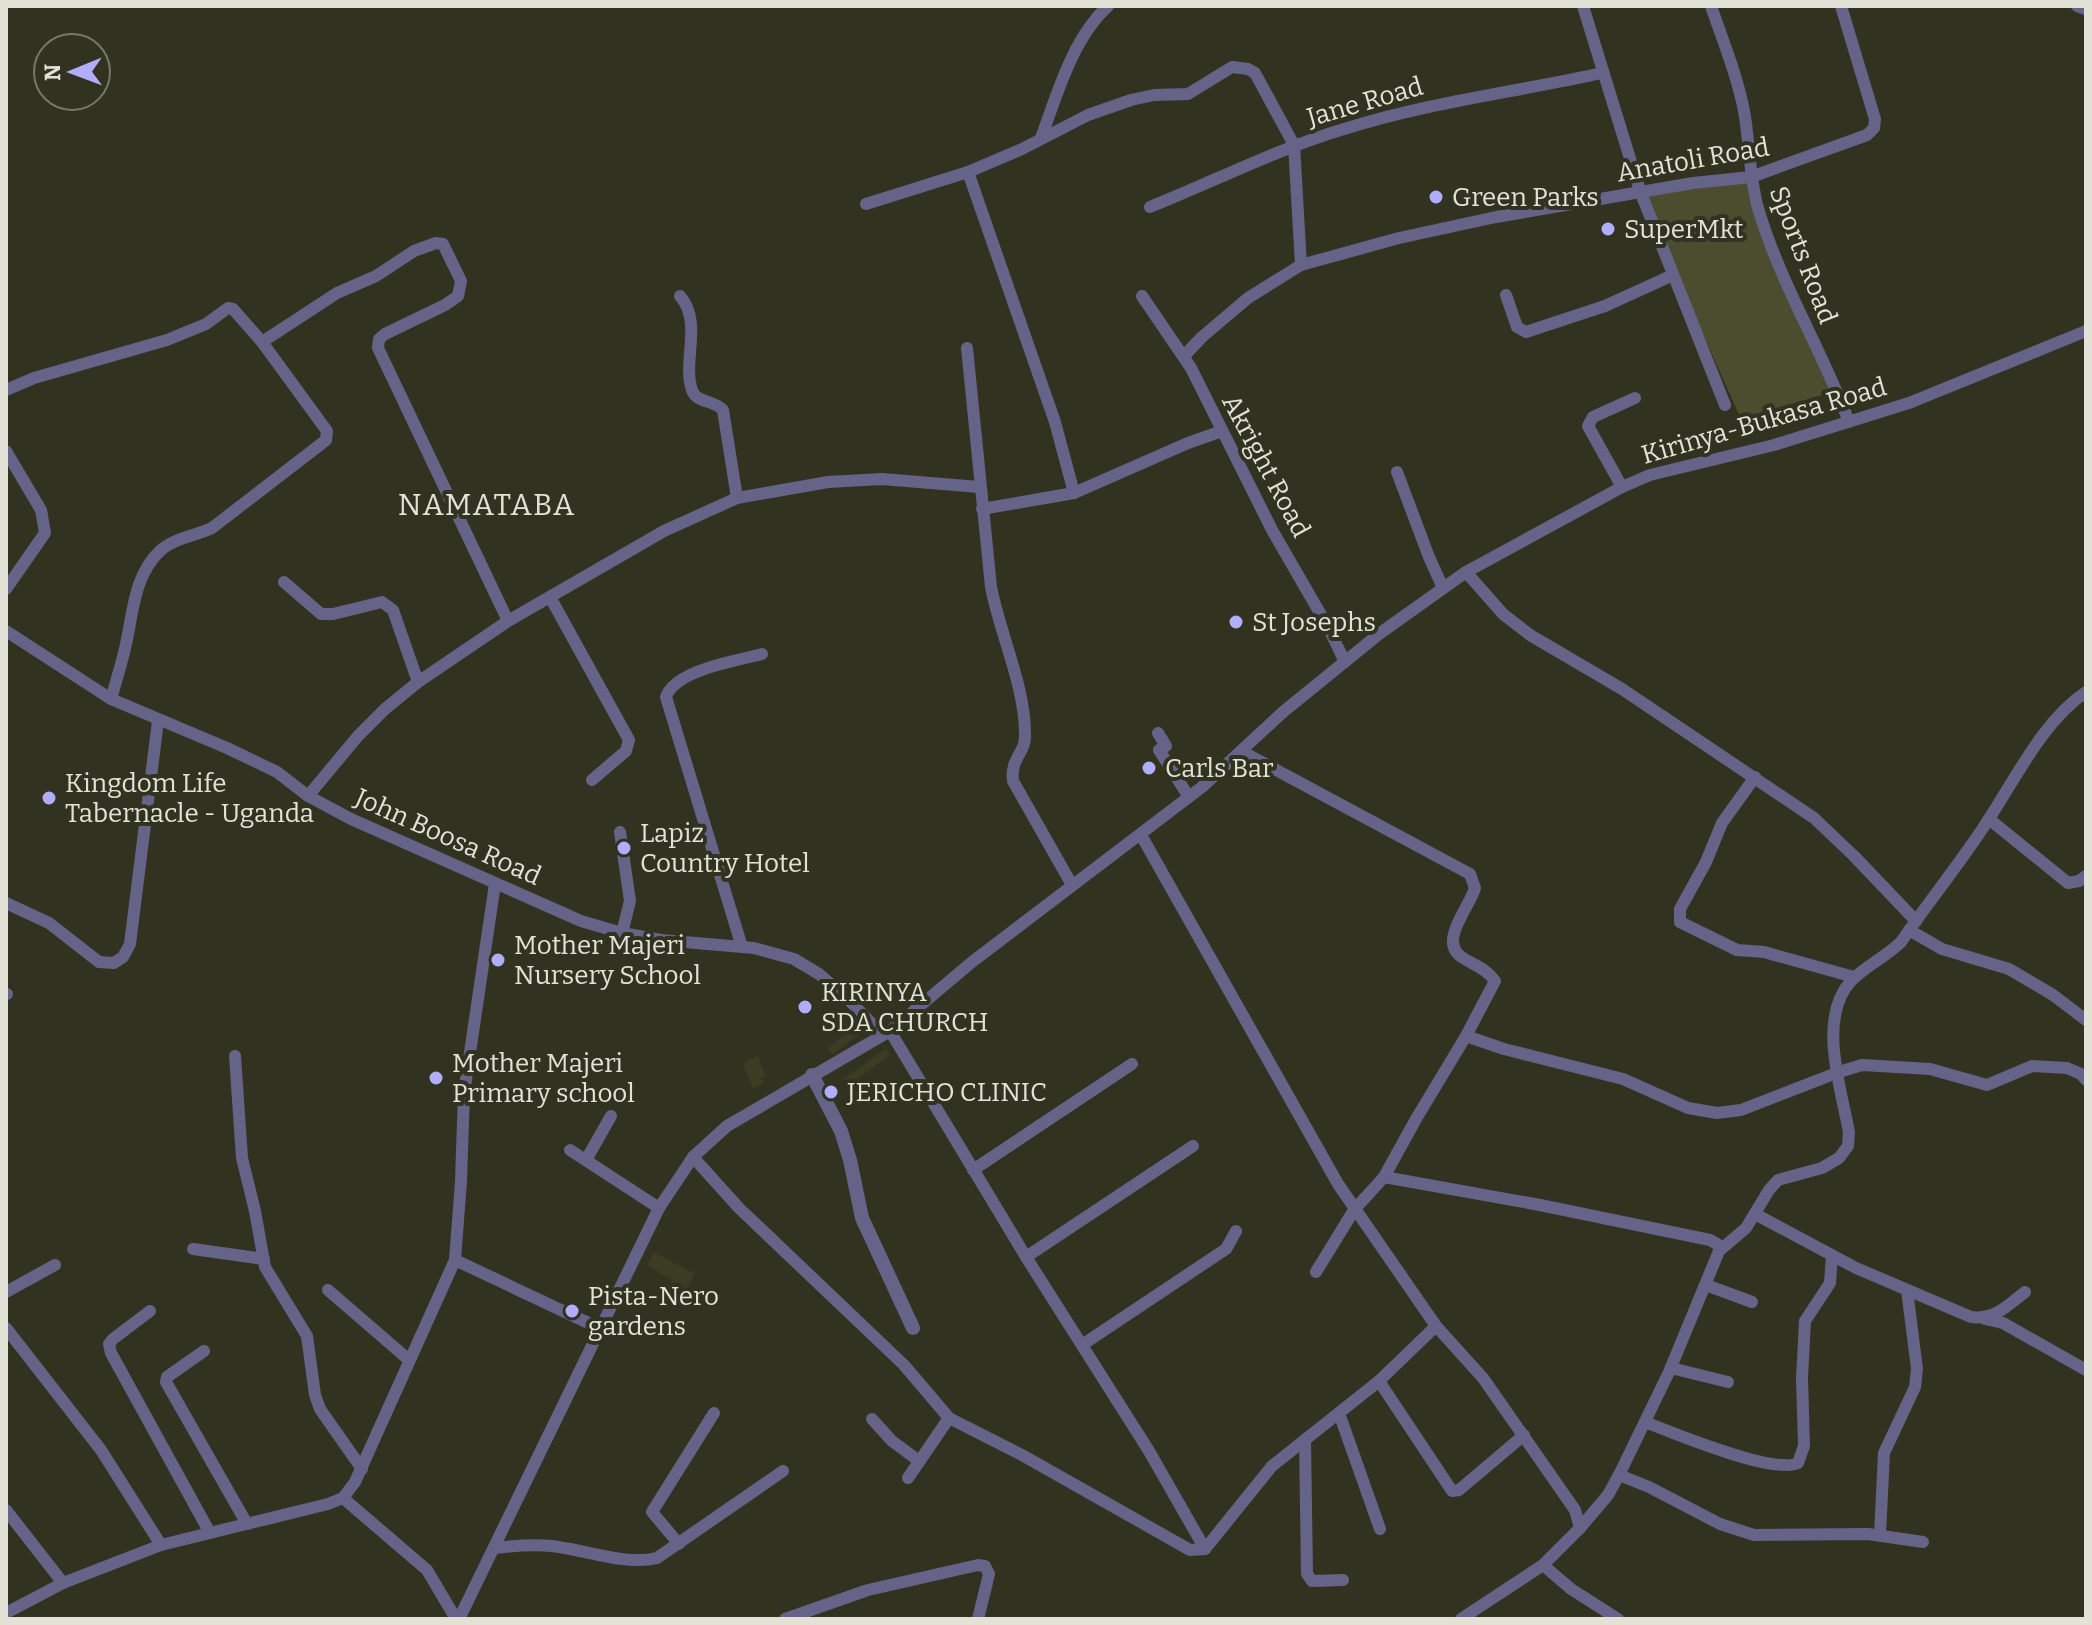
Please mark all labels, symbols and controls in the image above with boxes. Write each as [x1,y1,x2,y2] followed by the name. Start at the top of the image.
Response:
[32,32,112,112] north arrow
[39,64,66,81] text: N
[1302,71,1427,134] street label: Jane Road
[1614,131,1772,189] street label: Anatoli Road
[1452,182,1599,213] place label: Green Parks
[1763,182,1843,328] street label: Sports Road
[1427,188,1445,206] marker: Green Parks
[1624,214,1744,245] place label: SuperMkt
[1599,220,1617,238] marker: SuperMkt
[1638,371,1890,471] street label: Kirinya-Bukasa Road
[1215,389,1317,543] street label: Akright Road
[398,487,576,523] district label: NAMATABA
[1252,607,1376,638] place label: St Josephs
[1227,613,1245,631] marker: St Josephs
[1165,753,1274,784] place label: Carls Bar
[1140,759,1158,777] marker: Carls Bar
[65,768,314,829] place label: Kingdom Life Tabernacle - Uganda
[349,782,546,892] street label: John Boosa Road
[40,789,58,807] marker: Kingdom Life Tabernacle - Uganda
[640,818,810,879] place label: Lapiz Country Hotel
[615,839,633,857] marker: Lapiz Country Hotel
[514,930,701,991] place label: Mother Majeri Nursery School
[489,951,507,969] marker: Mother Majeri Nursery School
[821,977,989,1038] place label: KIRINYA SDA CHURCH
[796,998,814,1016] marker: KIRINYA SDA CHURCH
[452,1048,635,1109] place label: Mother Majeri Primary school
[427,1069,445,1087] marker: Mother Majeri Primary school
[846,1077,1047,1108] place label: JERICHO CLINIC
[822,1083,840,1101] marker: JERICHO CLINIC
[588,1281,719,1342] place label: Pista-Nero gardens
[563,1302,581,1320] marker: Pista-Nero gardens

